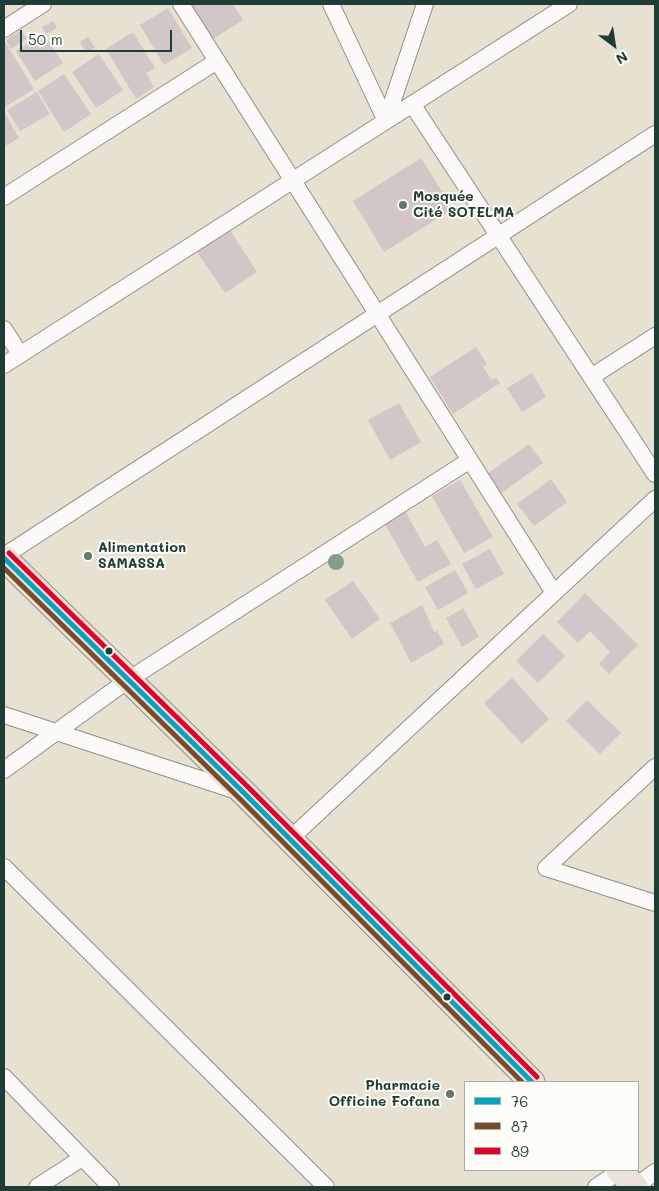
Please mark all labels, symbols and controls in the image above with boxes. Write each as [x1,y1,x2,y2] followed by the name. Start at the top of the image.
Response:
[22,20,175,52] scale bar
[589,20,639,70] north arrow
[28,29,63,49] text: 50 m
[613,47,631,69] text: N
[413,189,514,222] place label: Mosquée Cité SOTELMA
[397,199,409,211] marker: Mosquée Cité SOTELMA
[98,540,186,572] place label: Alimentation SAMASSA
[82,550,94,562] marker: Alimentation SAMASSA
[104,646,114,656] unlabelled marker
[442,992,452,1002] unlabelled marker
[329,1078,440,1110] place label: Pharmacie Officine Fofana
[464,1081,639,1171] legend
[444,1088,456,1100] marker: Pharmacie Officine Fofana
[511,1091,528,1111] text: 76
[511,1116,528,1136] text: 87
[511,1141,529,1161] text: 89

